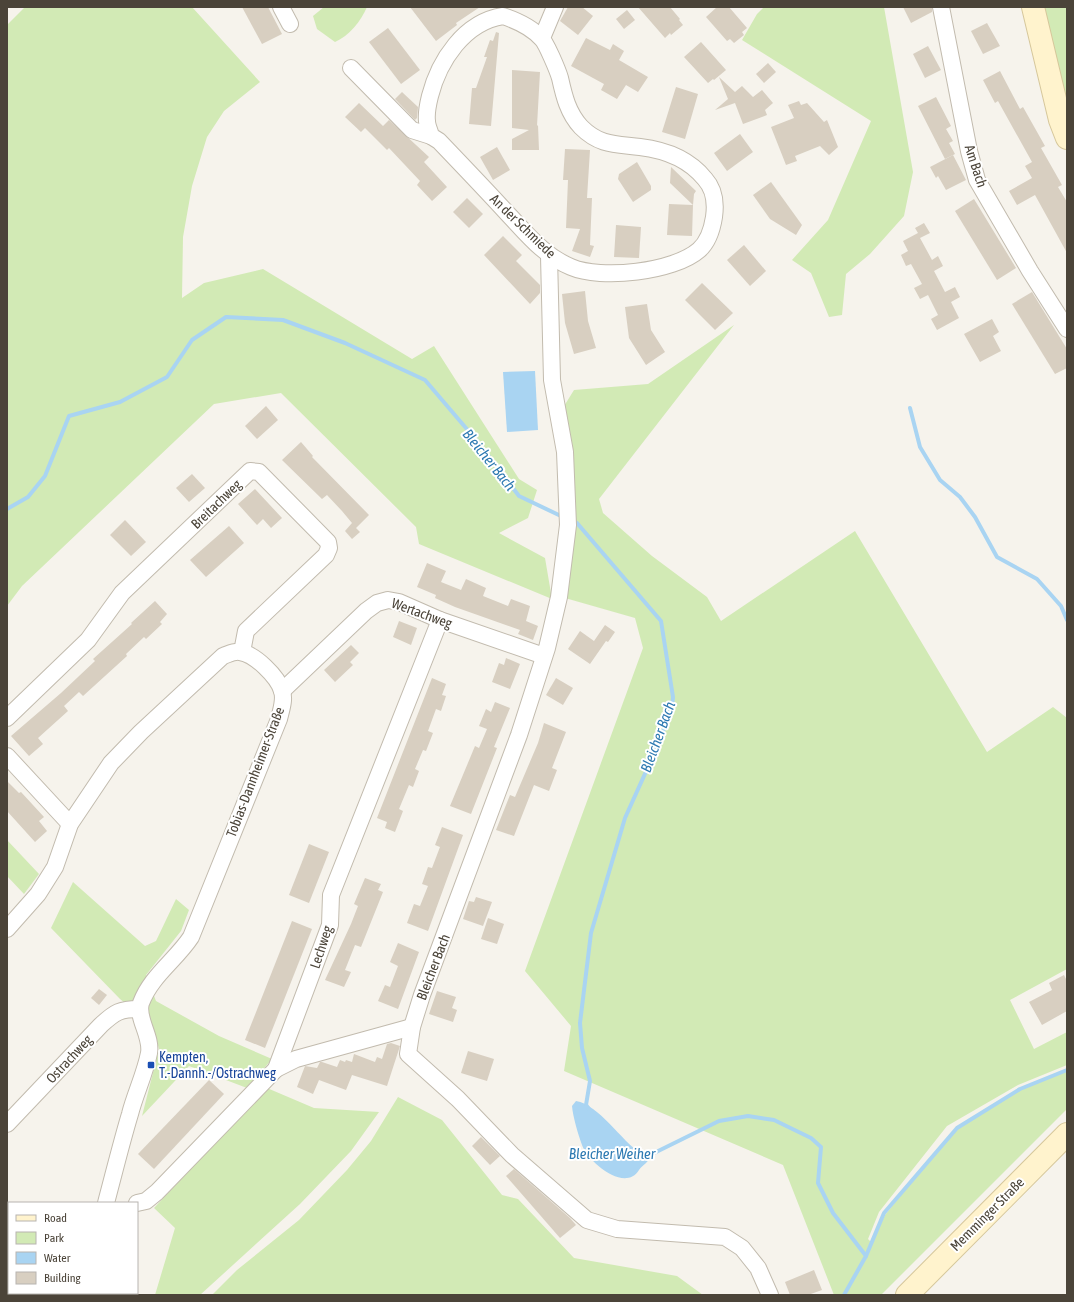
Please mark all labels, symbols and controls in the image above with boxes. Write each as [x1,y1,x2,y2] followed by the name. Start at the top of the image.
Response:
[962,143,990,189] street label: Am Bach
[487,191,559,261] street label: An der Schmiede
[459,426,519,494] water label: Bleicher Bach
[188,476,244,532] street label: Breitachweg
[390,595,454,631] street label: Wertachweg
[637,699,678,775] water label: Bleicher Bach
[223,705,287,839] street label: Tobias-Dannheimer-Straße
[307,923,335,971] street label: Lechweg
[413,932,453,1002] street label: Bleicher Bach
[43,1032,95,1086] street label: Ostrachweg
[159,1049,276,1081] place label: Kempten, T.-Dannh.-/Ostrachweg
[146,1060,156,1070] marker: Kempten, T.-Dannh.-/Ostrachweg
[569,1145,656,1162] water label: Bleicher Weiher
[947,1174,1027,1254] street label: Memminger Straße
[8,1202,138,1294] legend
[44,1211,67,1225] text: Road
[44,1231,65,1245] text: Park
[44,1251,71,1265] text: Water
[44,1271,82,1285] text: Building

